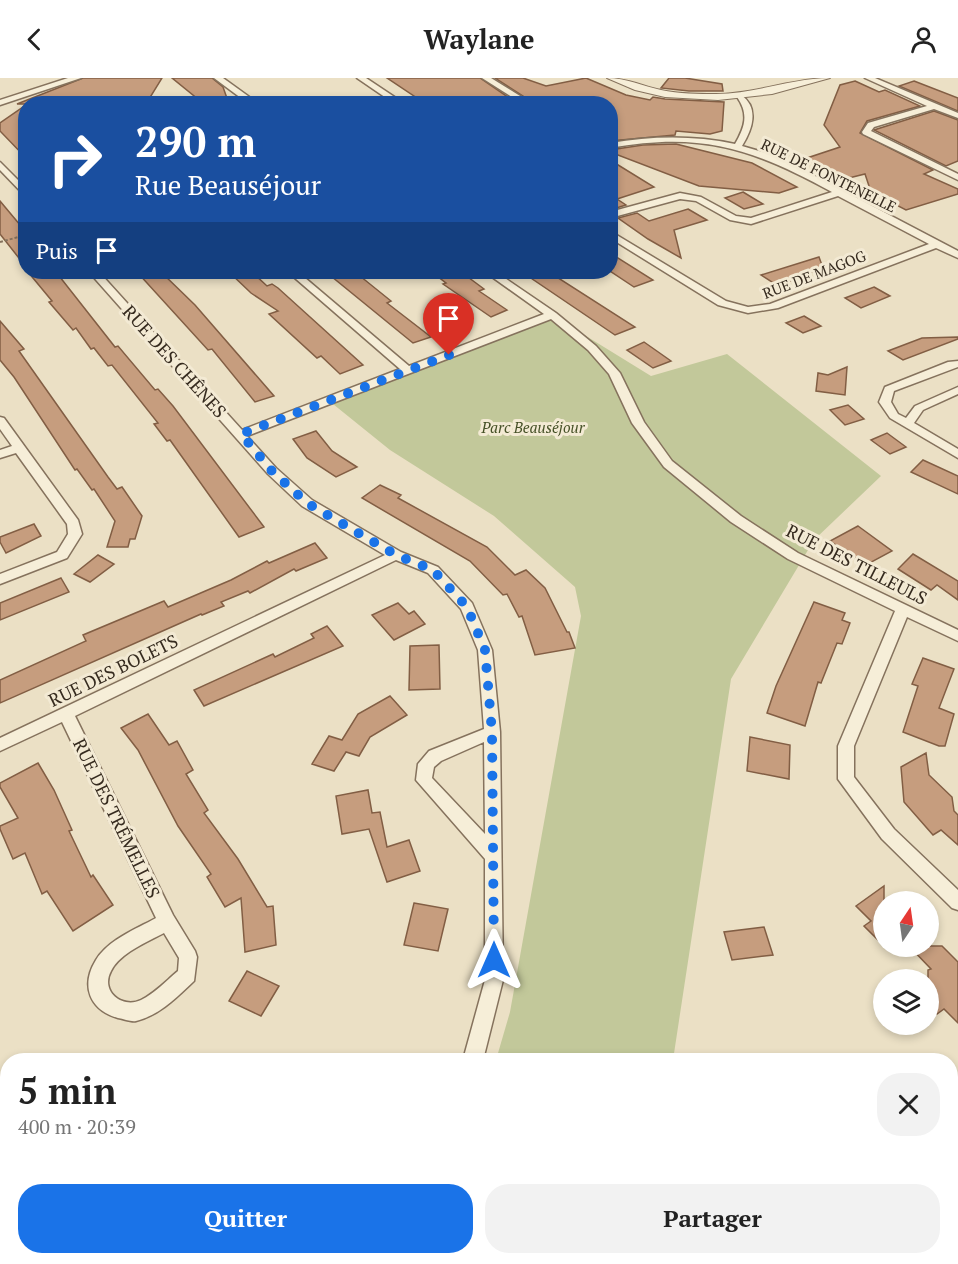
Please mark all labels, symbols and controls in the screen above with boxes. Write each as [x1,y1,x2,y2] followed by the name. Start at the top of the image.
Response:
[423,21,535,57] text: Waylane
[18,23,51,56] icon: back
[907,23,940,56] icon: person
[135,113,256,169] text: 290 m
[36,120,114,198] icon: right
[758,134,900,216] street label: RUE DE FONTENELLE
[135,167,321,203] text: Rue Beauséjour
[90,234,123,267] icon: arrive
[36,236,78,265] text: Puis
[759,245,869,303] street label: RUE DE MAGOG
[423,293,474,355] pin
[118,299,232,423] street label: RUE DES CHÊNES
[432,302,465,335] icon: arrive
[481,417,586,437] park label: Parc Beauséjour
[782,518,932,610] street label: RUE DES TILLEULS
[44,628,182,712] street label: RUE DES BOLETS
[68,734,166,902] street label: RUE DES TRÉMELLES
[873,891,939,957] north arrow
[873,891,939,1035] map controls
[462,928,526,992] position arrow
[873,969,939,1035] button: layers
[18,1067,116,1114] text: 5 min
[877,1073,940,1136] button: close
[18,1113,136,1140] text: 400 m · 20:39
[18,1184,473,1253] button: Quitter
[485,1184,940,1253] button: Partager

